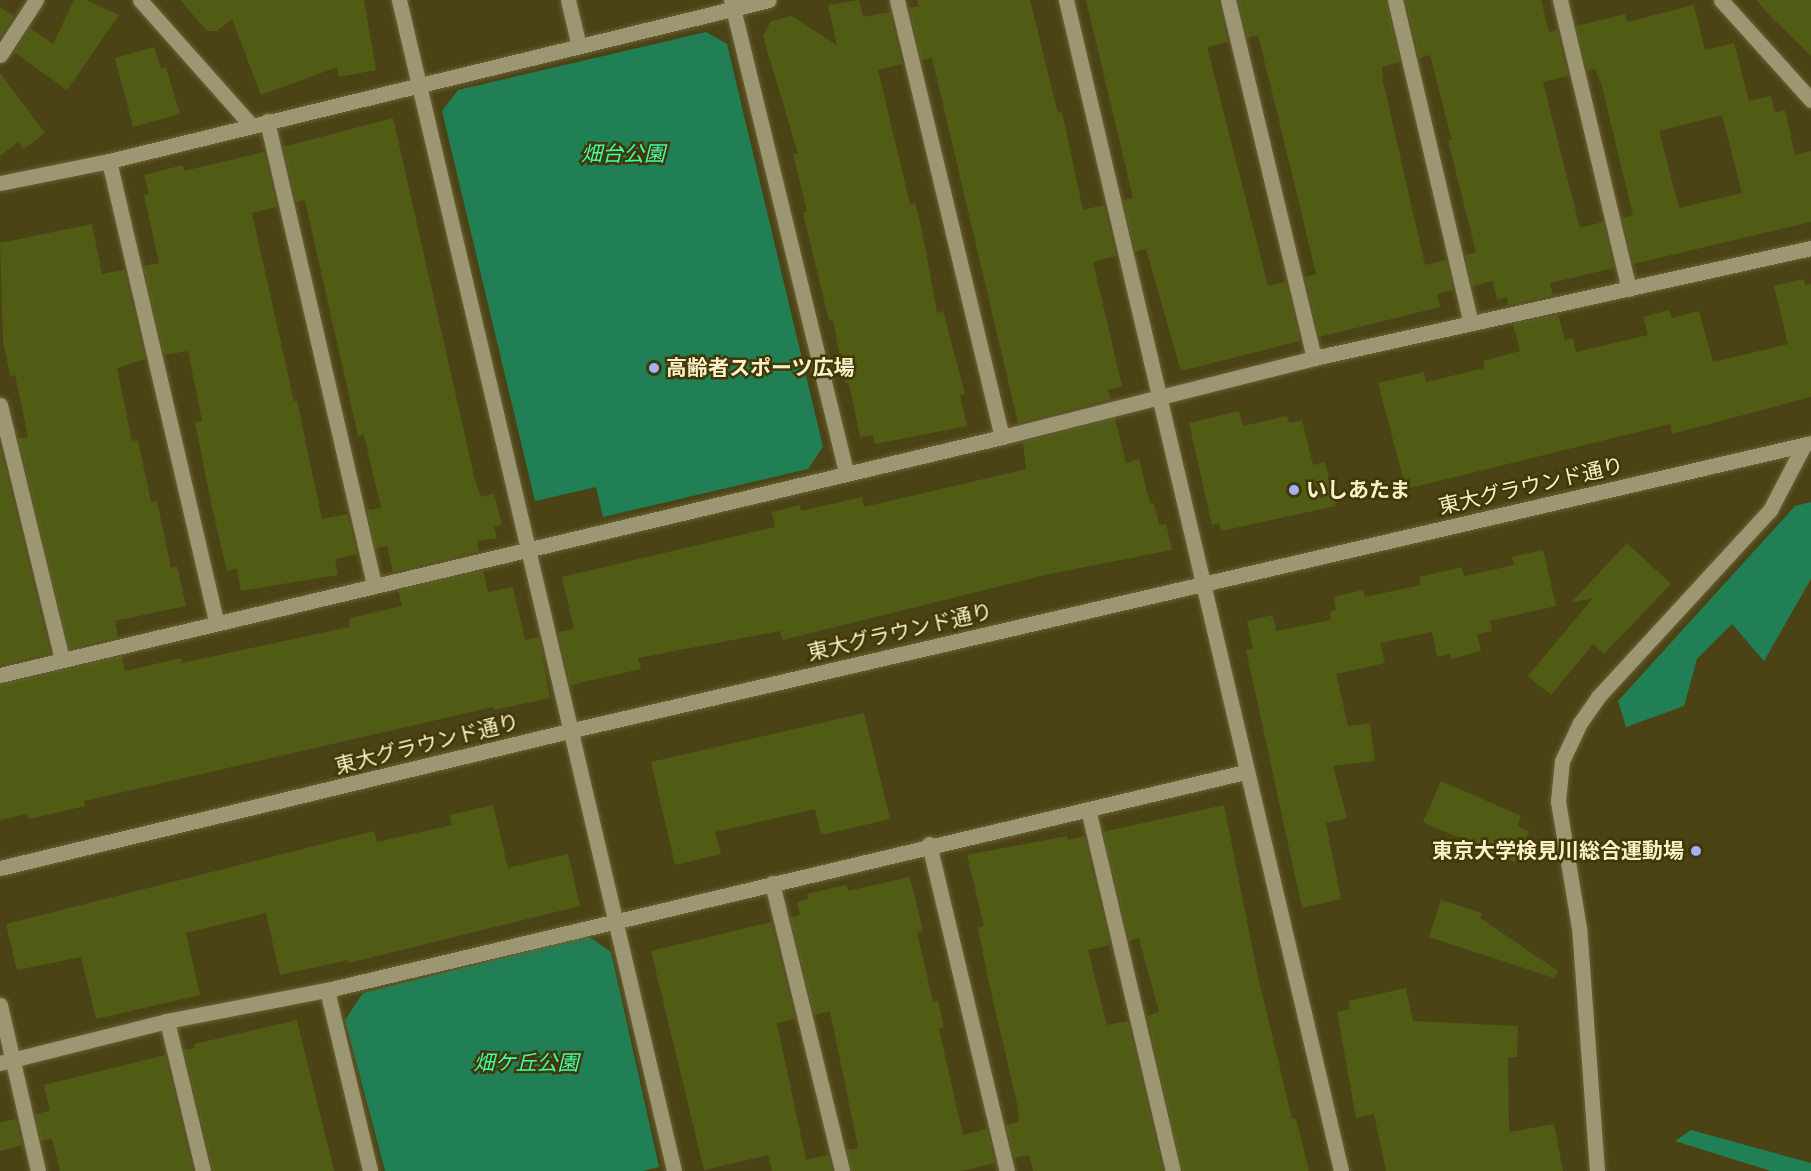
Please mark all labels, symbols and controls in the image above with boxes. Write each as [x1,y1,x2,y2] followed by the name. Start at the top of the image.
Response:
[581,141,665,167] park label: 畑台公園
[666,355,855,381] place label: 高齢者スポーツ広場
[647,361,661,375] marker: 高齢者スポーツ広場
[1436,452,1626,520] street label: 東大グラウンド通り
[1306,477,1411,503] place label: いしあたま
[1287,483,1301,497] marker: いしあたま
[805,598,995,666] street label: 東大グラウンド通り
[332,709,522,779] street label: 東大グラウンド通り
[1432,838,1684,864] place label: 東京大学検見川総合運動場
[1689,844,1703,858] marker: 東京大学検見川総合運動場
[474,1050,578,1076] park label: 畑ケ丘公園

